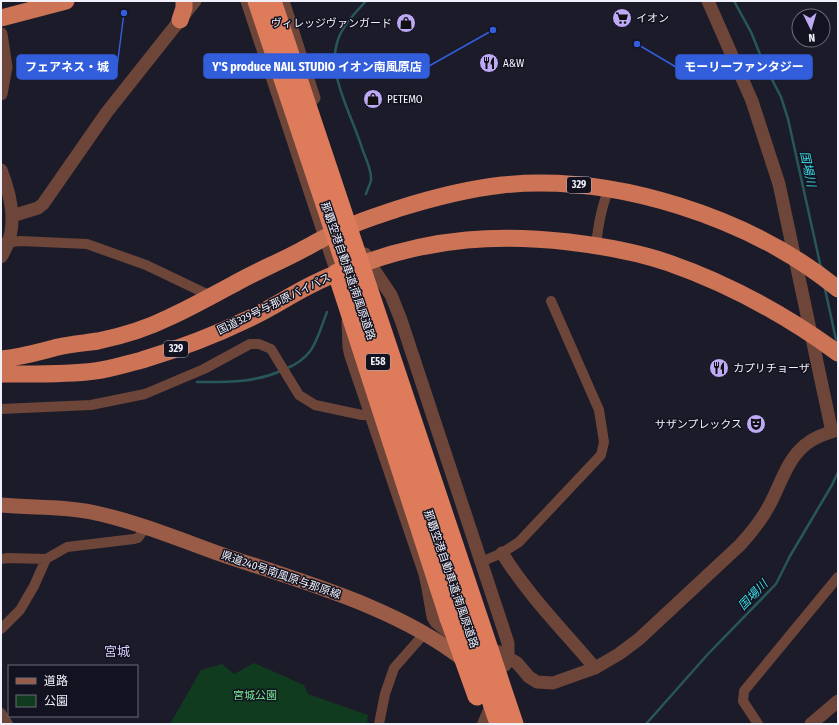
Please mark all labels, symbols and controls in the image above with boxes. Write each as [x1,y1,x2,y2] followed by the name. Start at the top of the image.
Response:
[611,7,633,29] supermarket icon: イオン
[791,8,831,48] north arrow
[395,12,417,34] shop icon: ヴィレッジヴァンガード
[636,12,669,25] place label: イオン
[271,17,392,30] place label: ヴィレッジヴァンガード
[808,31,816,44] text: N
[478,52,500,74] restaurant icon: A&W
[204,54,429,78] callout: Y'S produce NAIL STUDIO イオン南風原店
[17,55,117,79] callout: フェアネス・城
[676,55,812,79] callout: モーリーファンタジー
[503,57,524,70] place label: A&W
[25,60,109,74] text: フェアネス・城
[211,60,422,74] text: Y'S produce NAIL STUDIO イオン南風原店
[684,60,804,74] text: モーリーファンタジー
[362,88,384,110] shop icon: PETEMO
[387,93,423,106] place label: PETEMO
[797,150,819,190] water label: 国場川
[567,177,591,193] road number: 329
[318,200,378,342] street label: 那覇空港自動車道;南風原道路
[215,271,333,337] street label: 国道329号与那原バイパス
[164,341,188,357] road number: 329
[366,354,390,370] road number: E58
[708,357,730,379] restaurant icon: カプリチョーザ
[733,362,810,375] place label: カプリチョーザ
[745,413,767,435] theatre icon: サザンプレックス
[655,418,742,431] place label: サザンプレックス
[421,508,481,650] street label: 那覇空港自動車道;南風原道路
[219,548,343,602] street label: 県道240号南風原与那原線
[735,576,772,613] water label: 国場川
[104,644,130,659] district label: 宮城
[8,665,138,717] legend
[44,674,68,688] text: 道路
[233,689,277,702] park label: 宮城公園
[44,694,68,708] text: 公園

